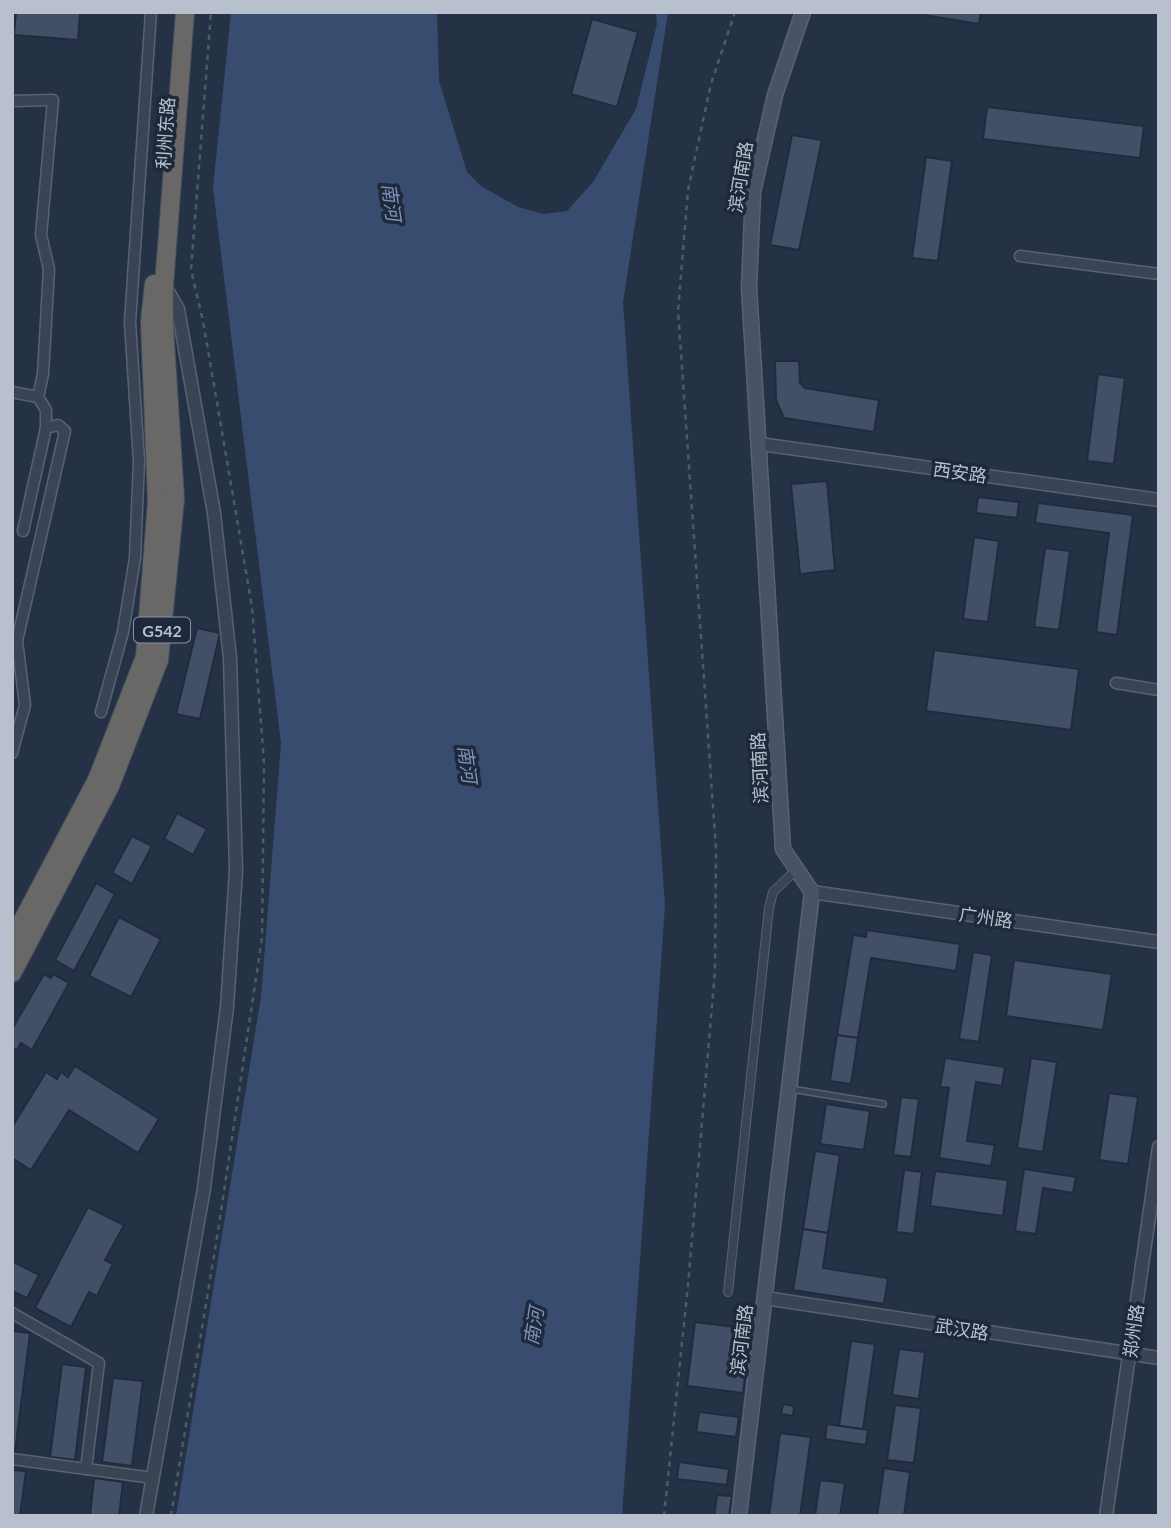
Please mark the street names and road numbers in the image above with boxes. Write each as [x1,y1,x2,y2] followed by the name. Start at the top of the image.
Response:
[152,96,178,170] street label: 利州东路
[724,140,756,214] street label: 滨河南路
[932,457,988,487] street label: 西安路
[134,618,190,642] road number: G542
[746,731,772,805] street label: 滨河南路
[958,902,1014,932] street label: 广州路
[726,1303,756,1377] street label: 滨河南路
[1118,1303,1148,1359] street label: 郑州路
[934,1314,990,1344] street label: 武汉路

